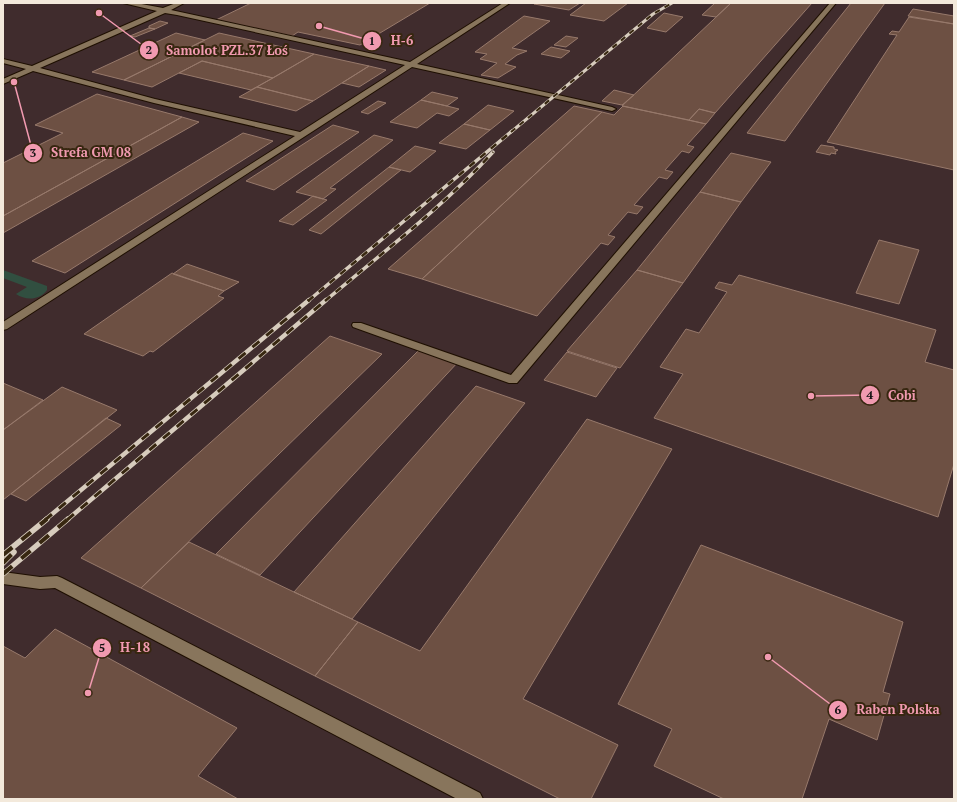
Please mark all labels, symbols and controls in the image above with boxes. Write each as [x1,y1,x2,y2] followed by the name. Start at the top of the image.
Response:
[362,28,421,53] callout: H-6
[391,31,413,49] text: H-6
[369,33,375,48] text: 1
[139,38,296,63] callout: Samolot PZL.37 Łoś
[166,41,288,59] text: Samolot PZL.37 Łoś
[146,42,153,57] text: 2
[23,140,139,165] callout: Strefa GM 08
[51,143,131,161] text: Strefa GM 08
[30,145,37,160] text: 3
[860,383,924,408] callout: Cobi
[888,386,916,404] text: Cobi
[867,387,874,402] text: 4
[92,635,158,660] callout: H-18
[120,638,150,656] text: H-18
[99,640,105,655] text: 5
[828,697,947,722] callout: Raben Polska
[856,700,940,718] text: Raben Polska
[835,702,842,717] text: 6

